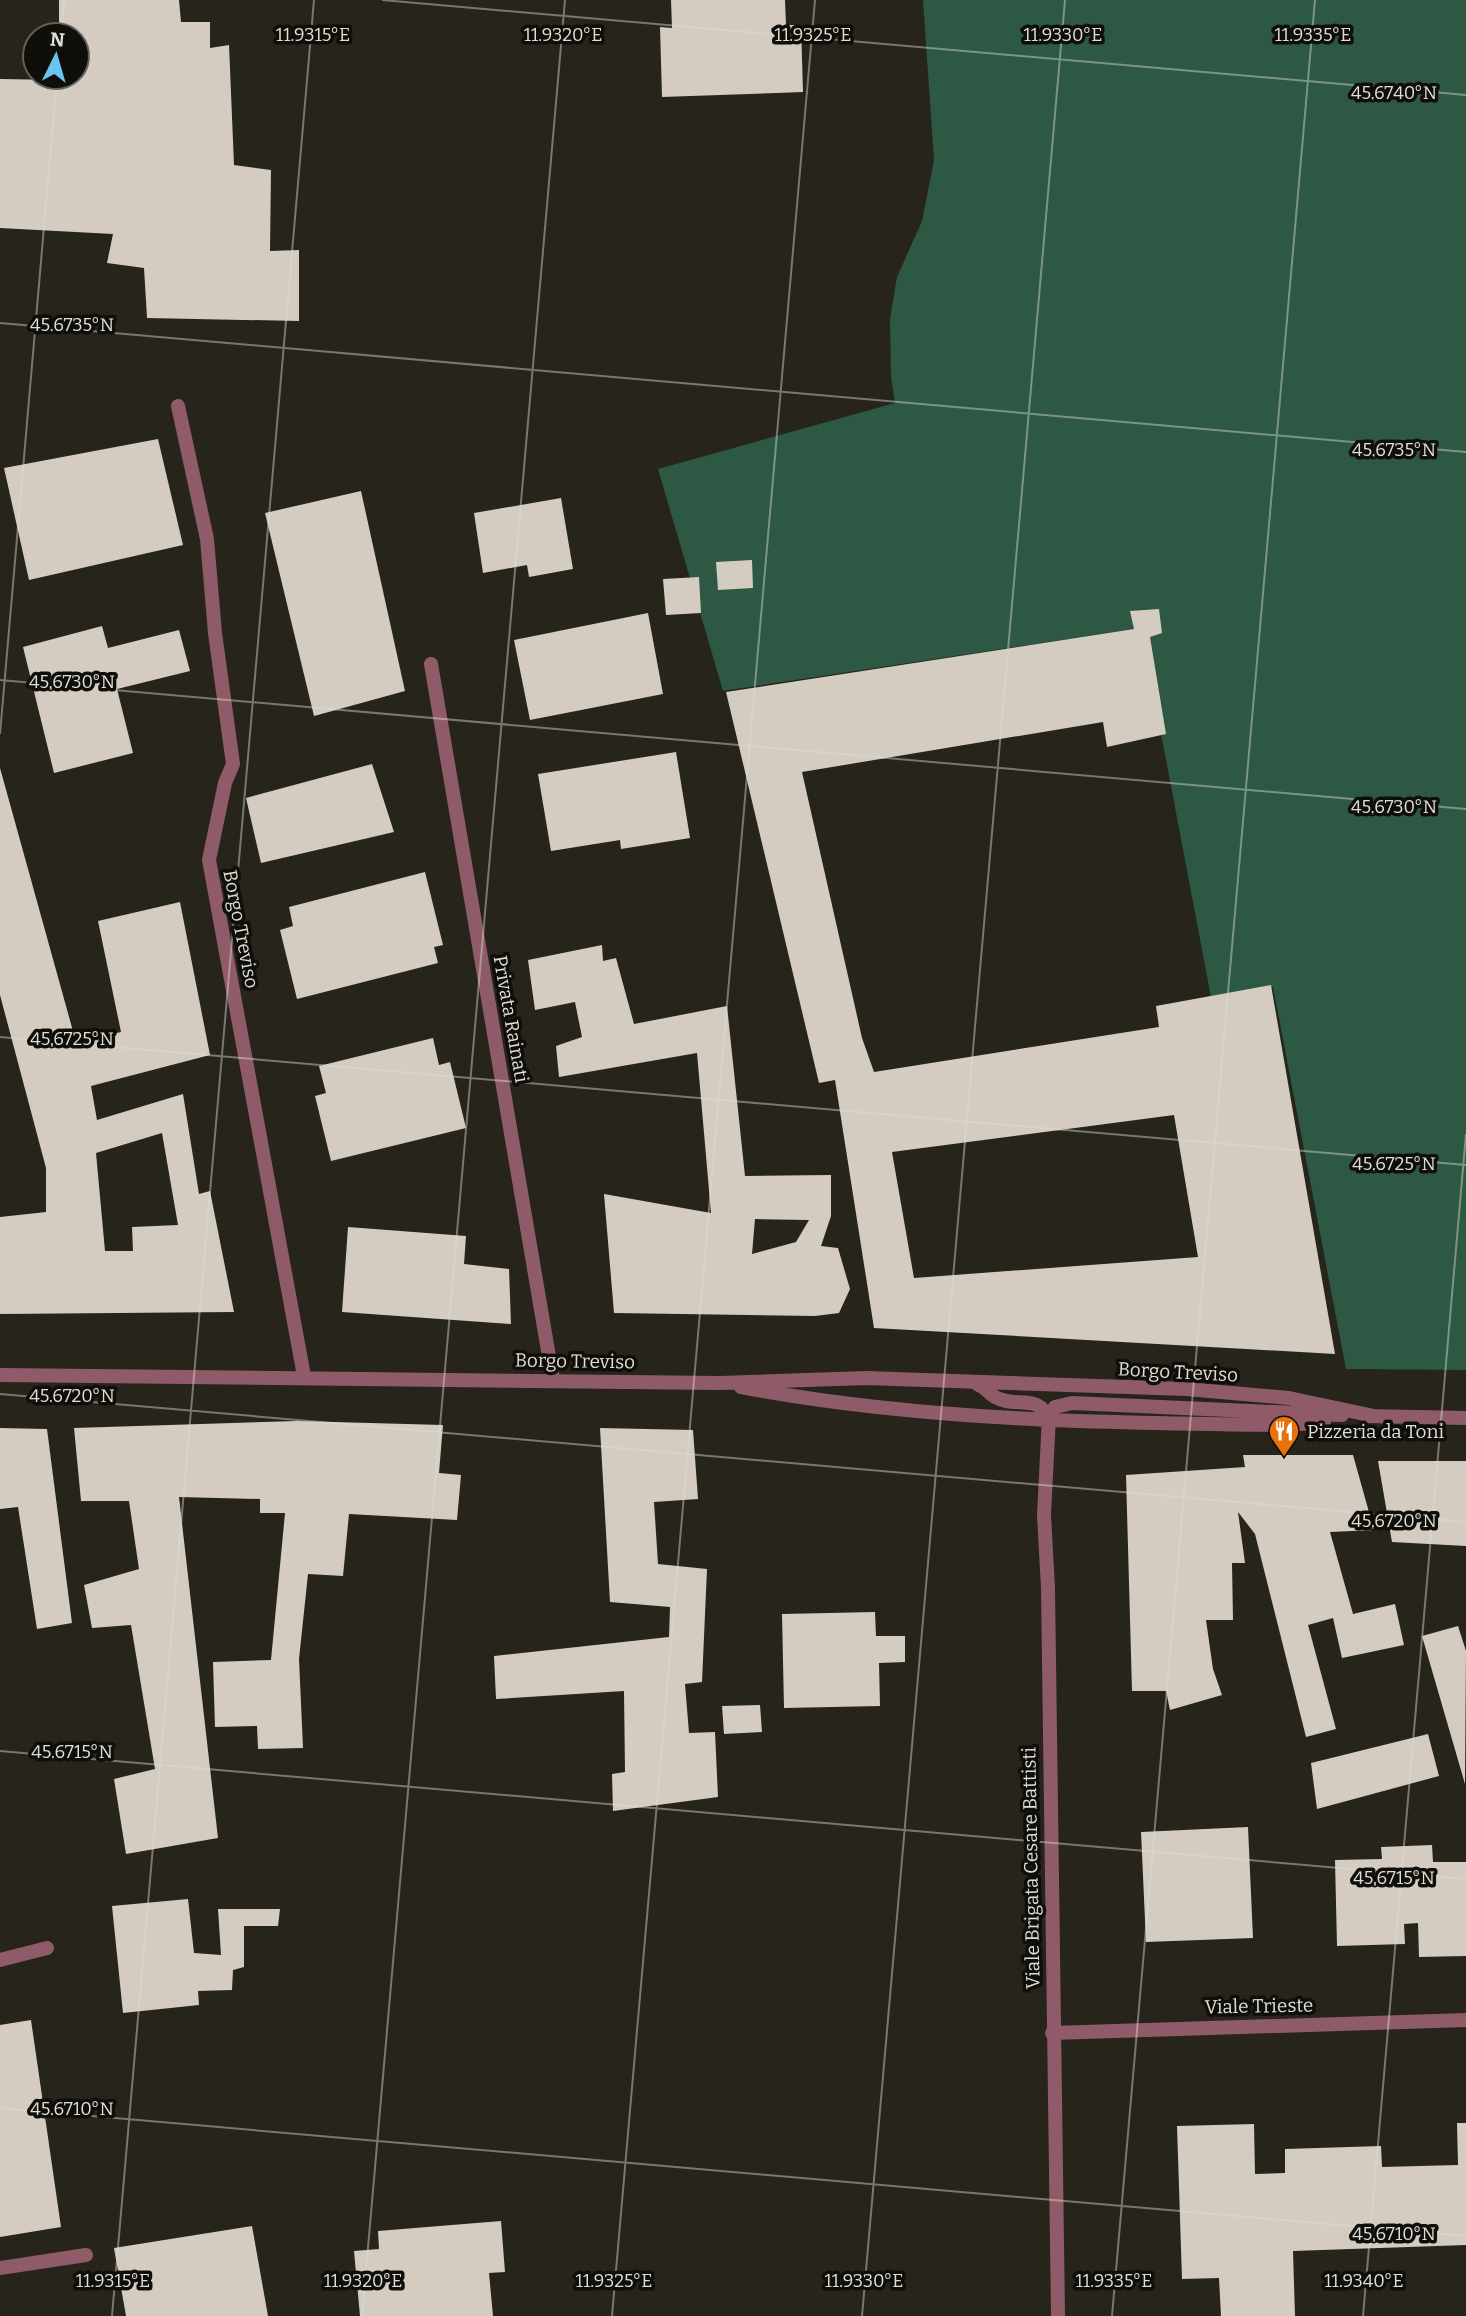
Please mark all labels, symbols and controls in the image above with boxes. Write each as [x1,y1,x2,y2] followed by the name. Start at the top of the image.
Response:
[21,21,91,91] north arrow
[276,24,350,46] text: 11.9315°E
[524,24,602,46] text: 11.9320°E
[775,24,851,46] text: 11.9325°E
[1024,24,1102,46] text: 11.9330°E
[1275,24,1351,46] text: 11.9335°E
[49,27,66,52] text: N
[1351,82,1437,104] text: 45.6740°N
[30,314,114,336] text: 45.6735°N
[1352,439,1436,461] text: 45.6735°N
[29,671,115,693] text: 45.6730°N
[1351,796,1437,818] text: 45.6730°N
[218,868,264,990] street label: Borgo Treviso
[489,954,534,1085] street label: Privata Rainati
[30,1028,114,1050] text: 45.6725°N
[1352,1153,1436,1175] text: 45.6725°N
[515,1348,635,1374] street label: Borgo Treviso
[1117,1357,1239,1387] street label: Borgo Treviso
[29,1385,115,1407] text: 45.6720°N
[1267,1414,1301,1458] restaurant icon: Pizzeria da Toni
[1307,1420,1445,1443] place label: Pizzeria da Toni
[1351,1510,1437,1532] text: 45.6720°N
[31,1741,113,1763] text: 45.6715°N
[1017,1746,1045,1989] street label: Viale Brigata Cesare Battisti
[1353,1867,1435,1889] text: 45.6715°N
[1204,1994,1314,2018] street label: Viale Trieste
[30,2098,114,2120] text: 45.6710°N
[1352,2223,1436,2245] text: 45.6710°N
[76,2270,150,2292] text: 11.9315°E
[324,2270,402,2292] text: 11.9320°E
[576,2270,652,2292] text: 11.9325°E
[825,2270,903,2292] text: 11.9330°E
[1076,2270,1152,2292] text: 11.9335°E
[1324,2270,1404,2292] text: 11.9340°E

